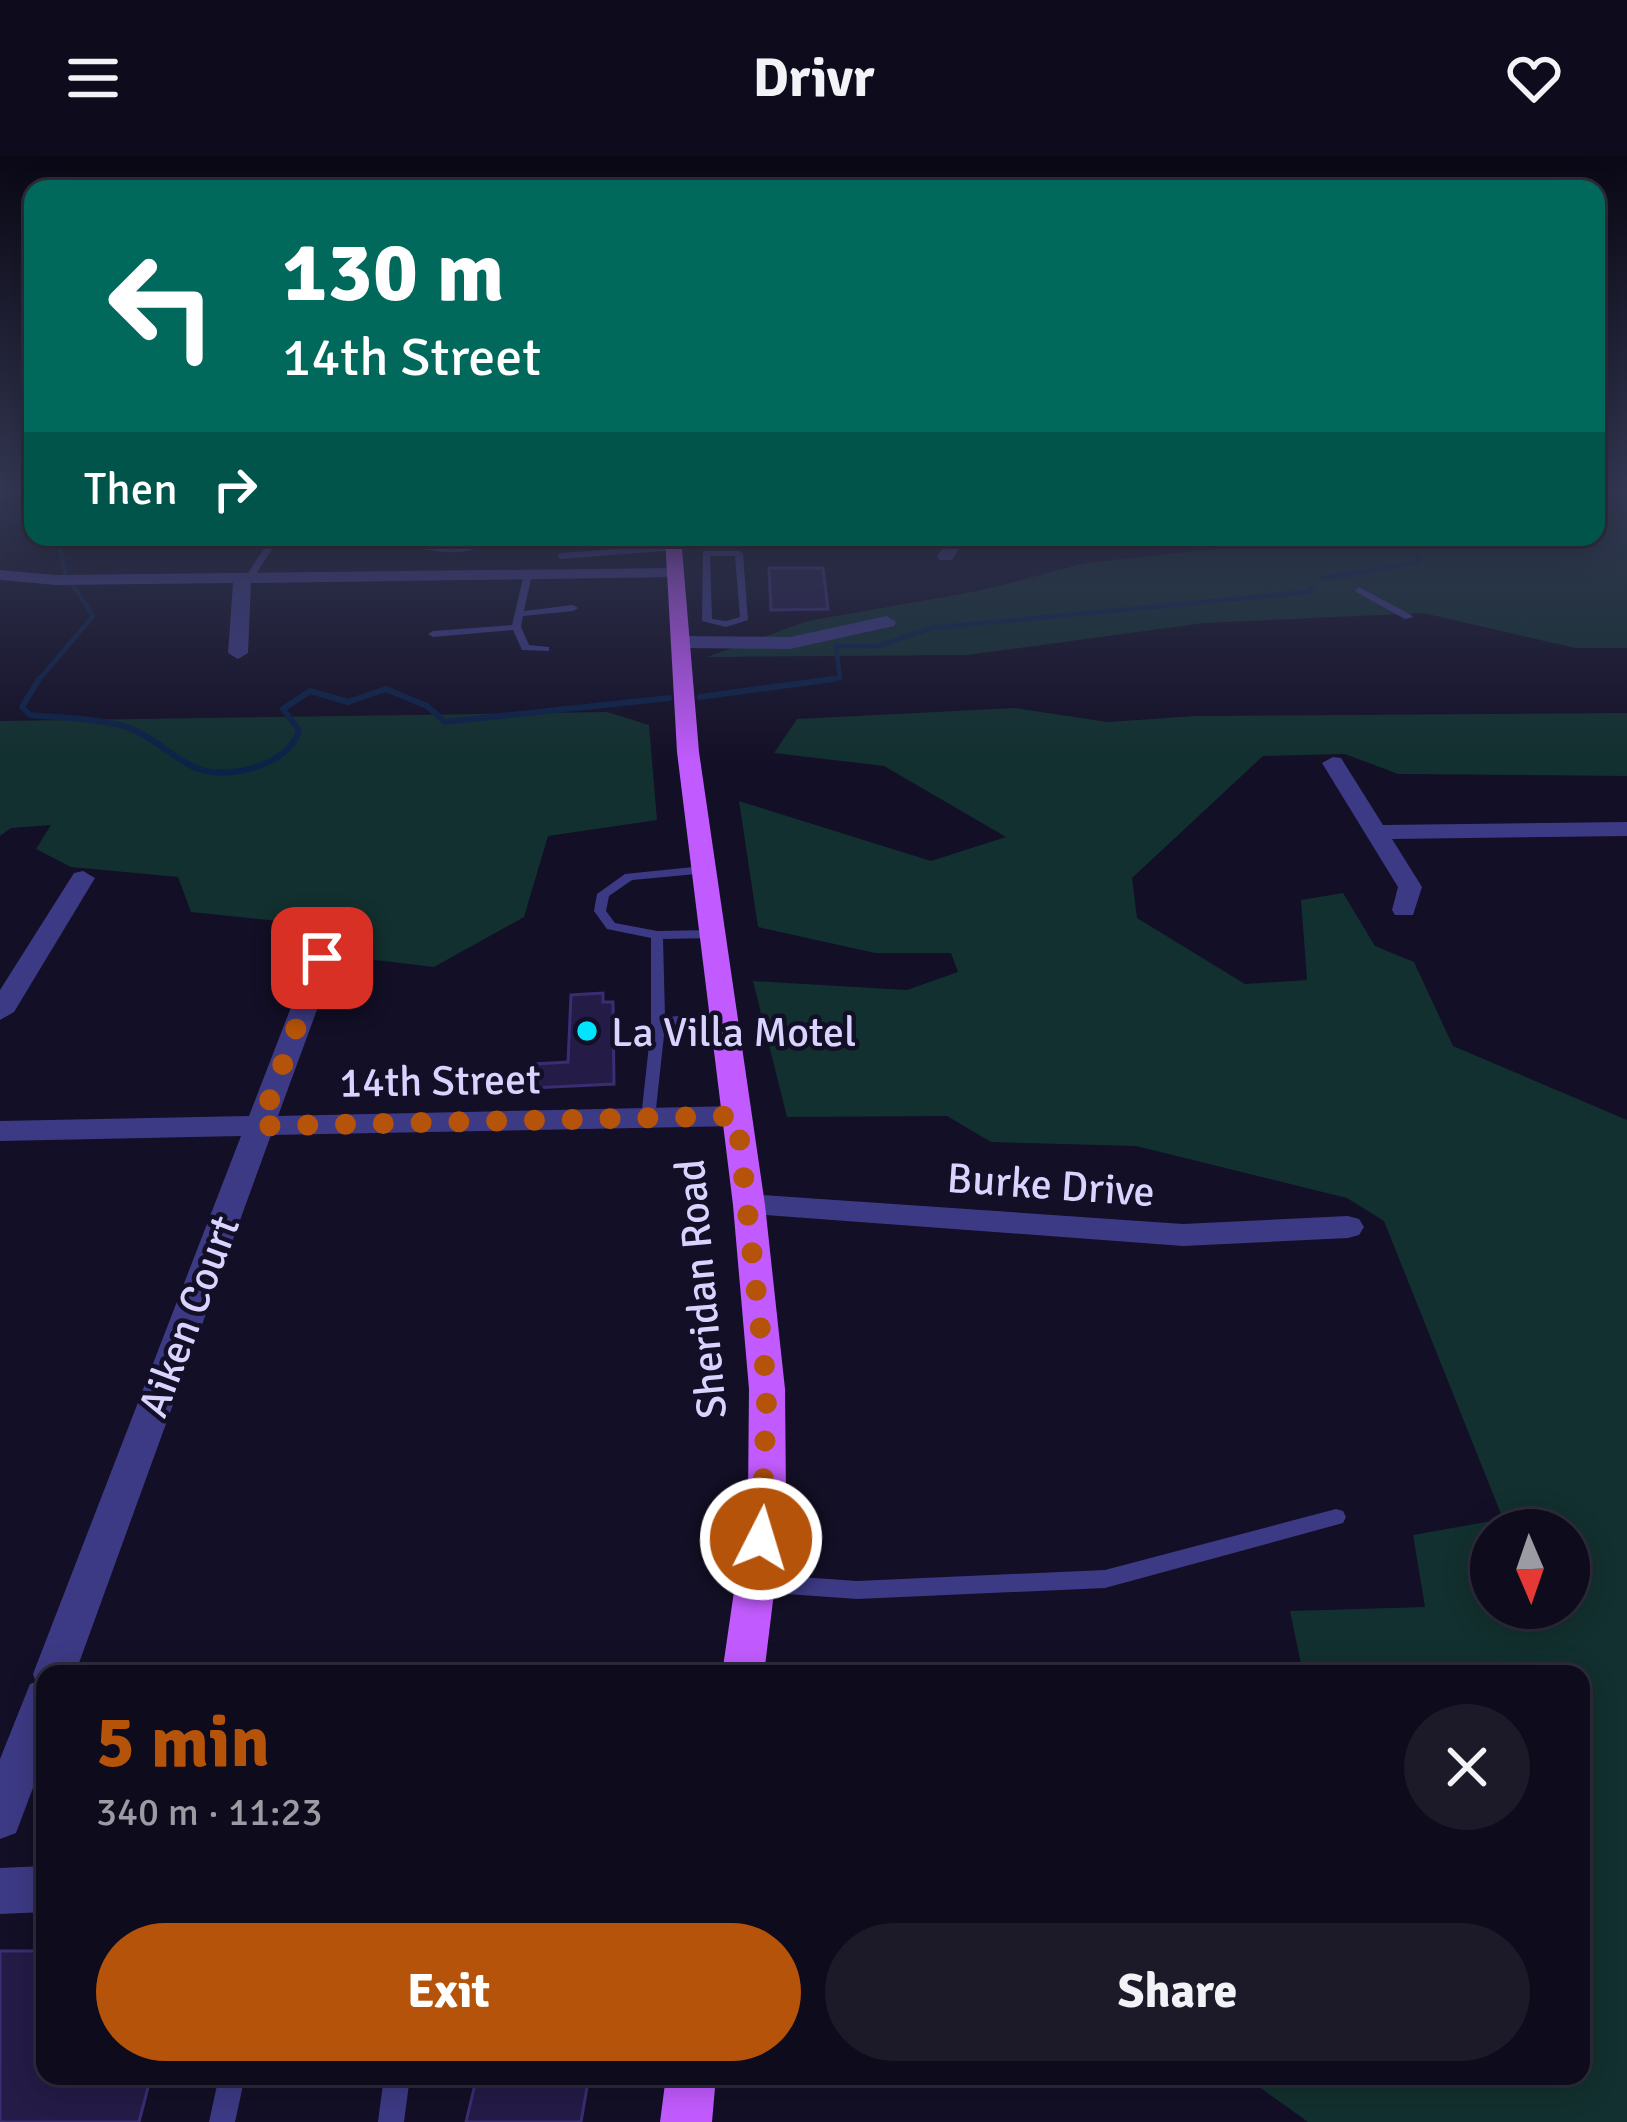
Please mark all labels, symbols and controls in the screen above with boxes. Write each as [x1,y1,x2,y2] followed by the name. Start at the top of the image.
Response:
[60,45,126,111] icon: menu
[753,45,874,112] text: Drivr
[1501,45,1567,111] icon: heart
[282,221,504,325] text: 130 m
[84,228,240,384] icon: left
[282,324,541,391] text: 14th Street
[202,456,268,522] icon: right
[84,462,178,517] text: Then
[271,907,373,1009] pin
[289,925,355,991] icon: arrive
[611,1007,856,1058] place label: La Villa Motel
[574,1018,600,1044] marker: La Villa Motel
[339,1054,541,1109] street label: 14th Street
[945,1153,1157,1218] street label: Burke Drive
[665,1157,738,1421] street label: Sheridan Road
[128,1209,251,1424] street label: Aiken Court
[698,1476,824,1602] position arrow
[1470,1509,1590,1629] north arrow
[1470,1509,1590,1629] map controls
[96,1698,270,1787] text: 5 min
[1404,1704,1530,1830] button: close
[96,1788,323,1836] text: 340 m · 11:23
[96,1923,801,2061] button: Exit
[825,1923,1530,2061] button: Share

